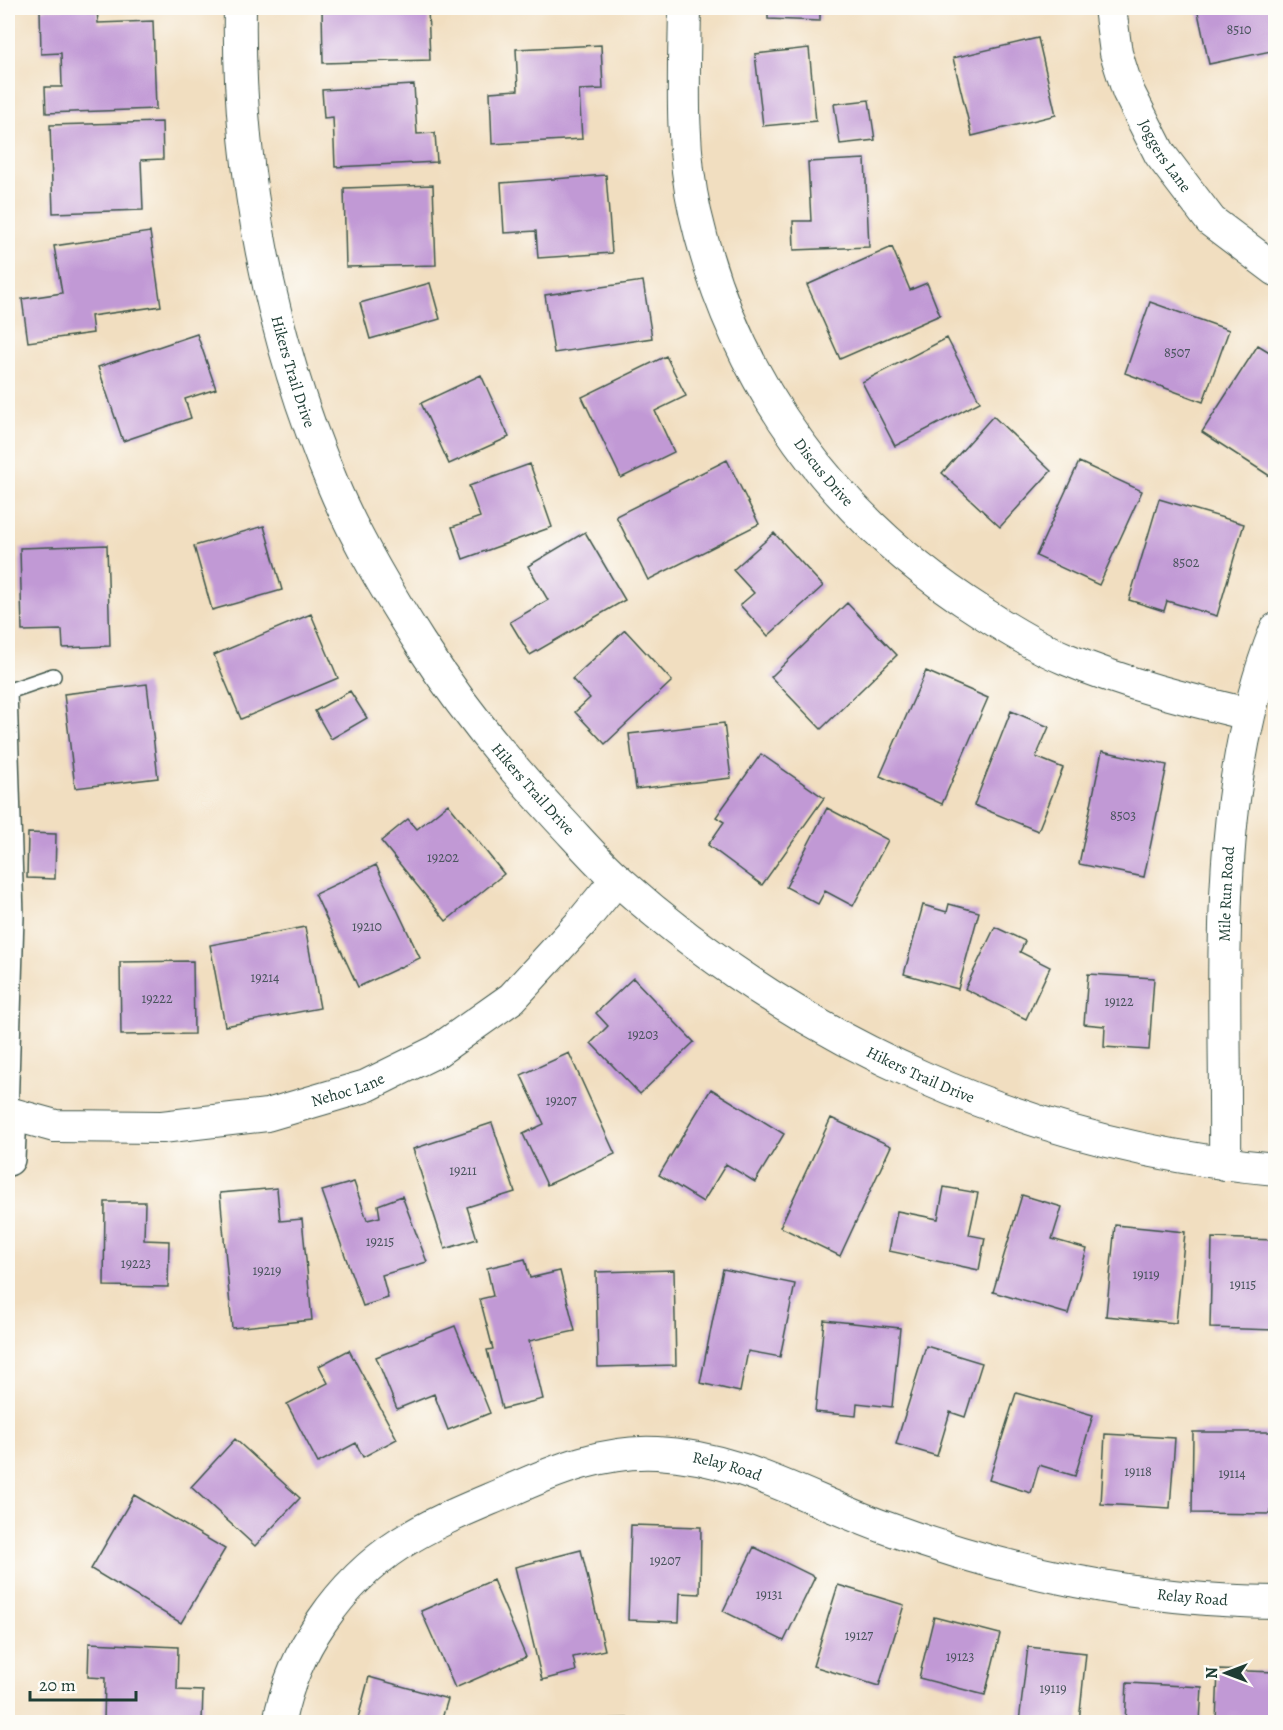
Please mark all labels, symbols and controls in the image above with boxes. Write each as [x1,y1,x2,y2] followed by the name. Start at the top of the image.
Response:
[1226,20,1252,39] house number: 8510
[1133,116,1196,197] street label: Joggers Lane
[266,313,321,431] street label: Hikers Trail Drive
[1164,343,1190,362] house number: 8507
[788,434,858,512] street label: Discus Drive
[1173,553,1200,572] house number: 8502
[486,738,580,840] street label: Hikers Trail Drive
[1110,806,1136,825] house number: 8503
[1214,845,1240,942] street label: Mile Run Road
[427,848,459,867] house number: 19202
[352,917,382,936] house number: 19210
[251,968,279,987] house number: 19214
[141,989,173,1008] house number: 19222
[1104,992,1134,1011] house number: 19122
[627,1025,659,1044] house number: 19203
[863,1041,978,1109] street label: Hikers Trail Drive
[308,1067,388,1113] street label: Nehoc Lane
[545,1091,577,1110] house number: 19207
[449,1161,477,1180] house number: 19211
[366,1232,394,1251] house number: 19215
[121,1254,151,1273] house number: 19223
[253,1261,281,1280] house number: 19219
[1132,1265,1160,1284] house number: 19119
[1230,1275,1256,1294] house number: 19115
[691,1446,765,1487] street label: Relay Road
[1124,1462,1152,1481] house number: 19118
[1218,1464,1246,1483] house number: 19114
[649,1551,681,1570] house number: 19207
[1156,1583,1229,1611] street label: Relay Road
[756,1585,782,1604] house number: 19131
[845,1626,873,1645] house number: 19127
[1196,1643,1256,1703] north arrow
[946,1647,974,1666] house number: 19123
[30,1664,136,1702] scale bar
[1201,1667,1223,1679] text: N
[39,1673,76,1697] text: 20 m
[1039,1679,1067,1698] house number: 19119

